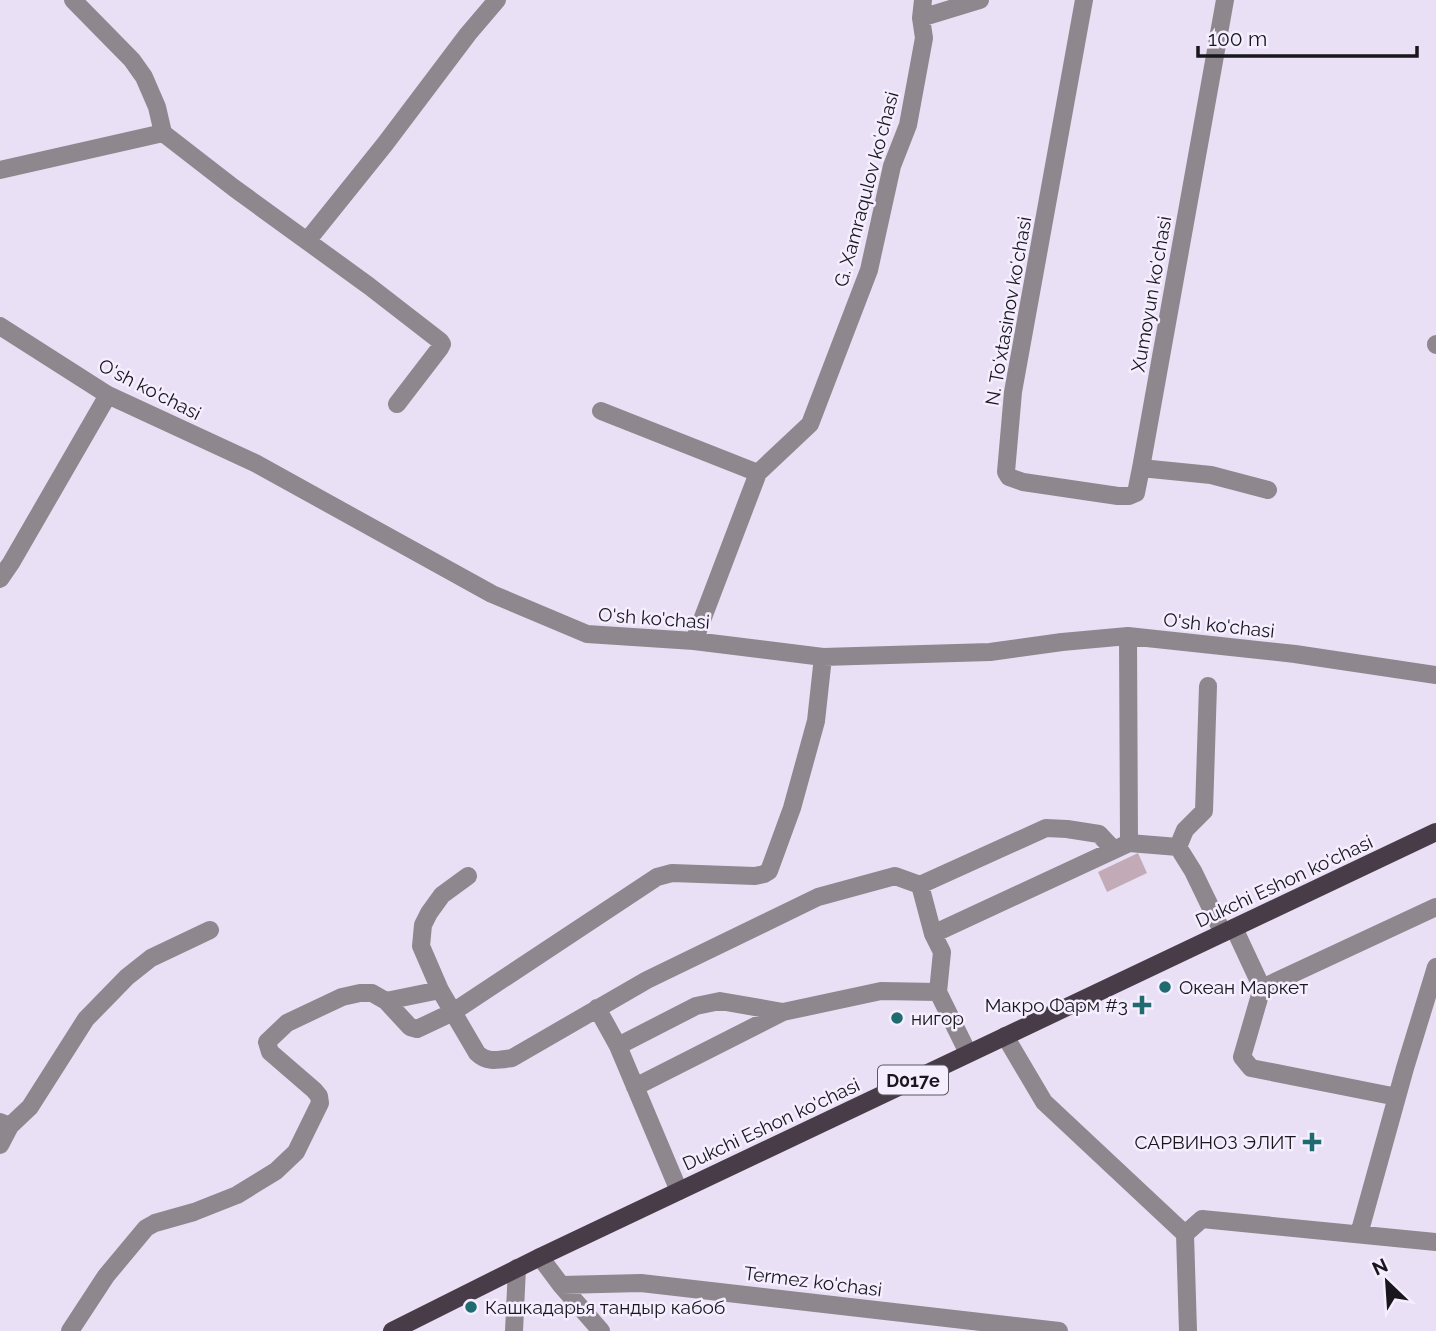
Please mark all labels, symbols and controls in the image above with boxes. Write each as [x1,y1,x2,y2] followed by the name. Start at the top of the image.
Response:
[1198,14,1417,58] scale bar
[1208,26,1267,51] text: 100 m
[829,89,903,289] street label: G. Xamraqulov koʻchasi
[1126,214,1176,374] street label: Xumoyun koʻchasi
[981,215,1035,407] street label: N. Toʻxtasinov koʻchasi
[95,354,205,424] street label: O'sh ko'chasi
[597,603,711,633] street label: O'sh ko'chasi
[1162,608,1276,642] street label: O'sh ko'chasi
[1192,830,1376,932] street label: Dukchi Eshon ko'chasi
[1179,976,1308,998] place label: Океан Маркет
[1157,979,1173,995] marker: Океан Маркет
[985,994,1128,1016] place label: Макро Фарм #3
[1134,997,1150,1013] marker: Макро Фарм #3
[911,1007,964,1029] place label: нигор
[889,1010,905,1026] marker: нигор
[878,1065,948,1094] road number: D017e
[679,1073,863,1175] street label: Dukchi Eshon ko'chasi
[1134,1131,1296,1153] place label: САРВИНОЗ ЭЛИТ
[1302,1132,1322,1152] marker: САРВИНОЗ ЭЛИТ
[1352,1247,1422,1317] north arrow
[1369,1254,1391,1280] text: N
[743,1262,883,1300] street label: Termez ko'chasi
[485,1296,725,1318] place label: Кашкадарья тандыр кабоб
[463,1299,479,1315] marker: Кашкадарья тандыр кабоб

